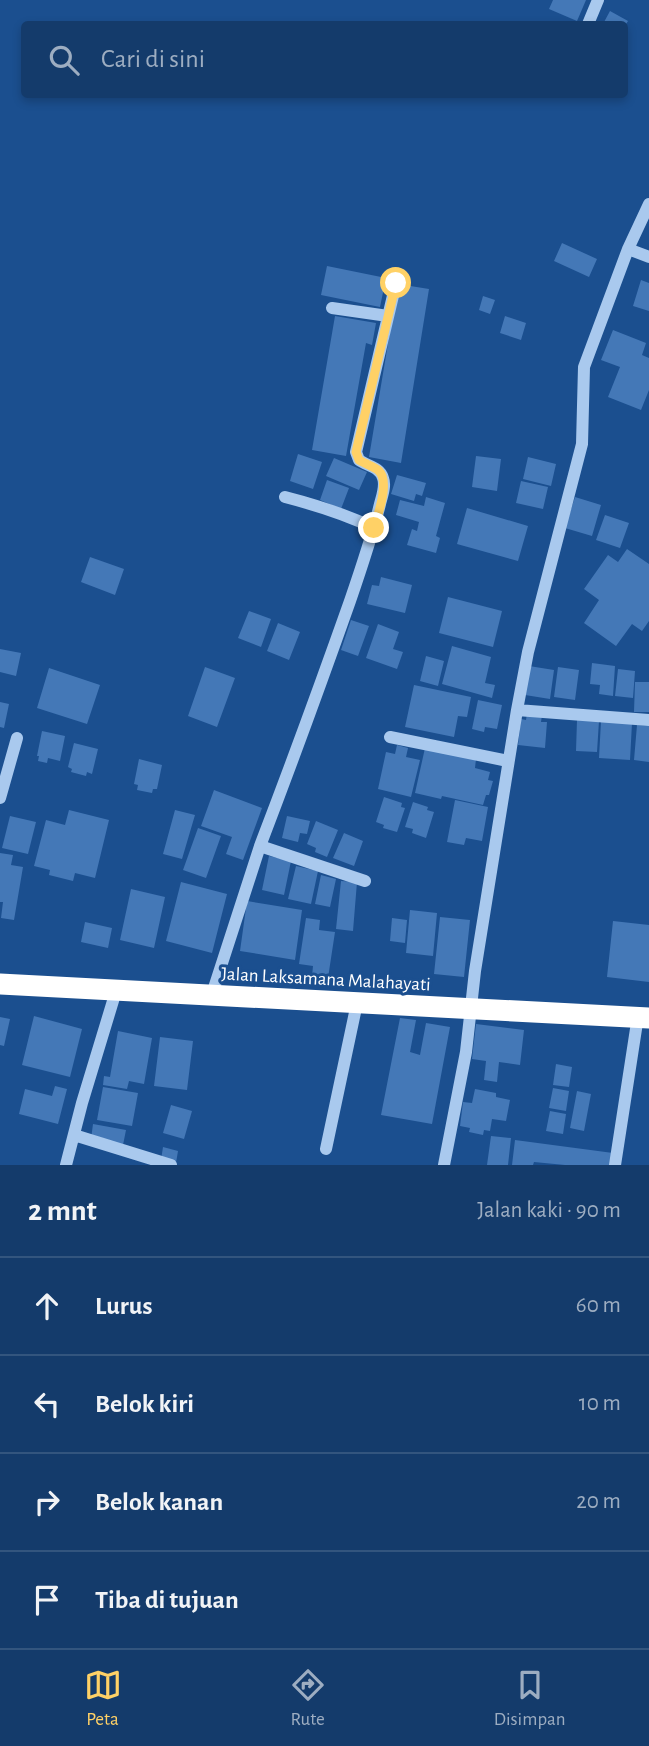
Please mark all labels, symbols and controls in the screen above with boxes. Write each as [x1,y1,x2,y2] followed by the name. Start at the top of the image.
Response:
[21,21,628,98] search box
[45,41,83,79] icon: search
[101,46,205,72] text: Cari di sini
[380,267,411,298] route start
[358,512,389,543] route end
[221,965,431,994] street label: Jalan Laksamana Malahayati
[28,1196,97,1226] text: 2 mnt
[477,1199,621,1222] text: Jalan kaki · 90 m
[28,1287,66,1325] icon: ahead
[95,1293,152,1319] text: Lurus
[576,1294,621,1317] text: 60 m
[28,1385,66,1423] icon: left
[95,1391,194,1417] text: Belok kiri
[579,1392,621,1415] text: 10 m
[28,1483,66,1521] icon: right
[95,1489,223,1515] text: Belok kanan
[576,1490,621,1513] text: 20 m
[28,1581,66,1619] icon: arrive
[95,1587,239,1613] text: Tiba di tujuan
[84,1666,122,1731] tab: Peta
[289,1666,327,1731] tab: Rute
[494,1666,565,1731] tab: Disimpan

